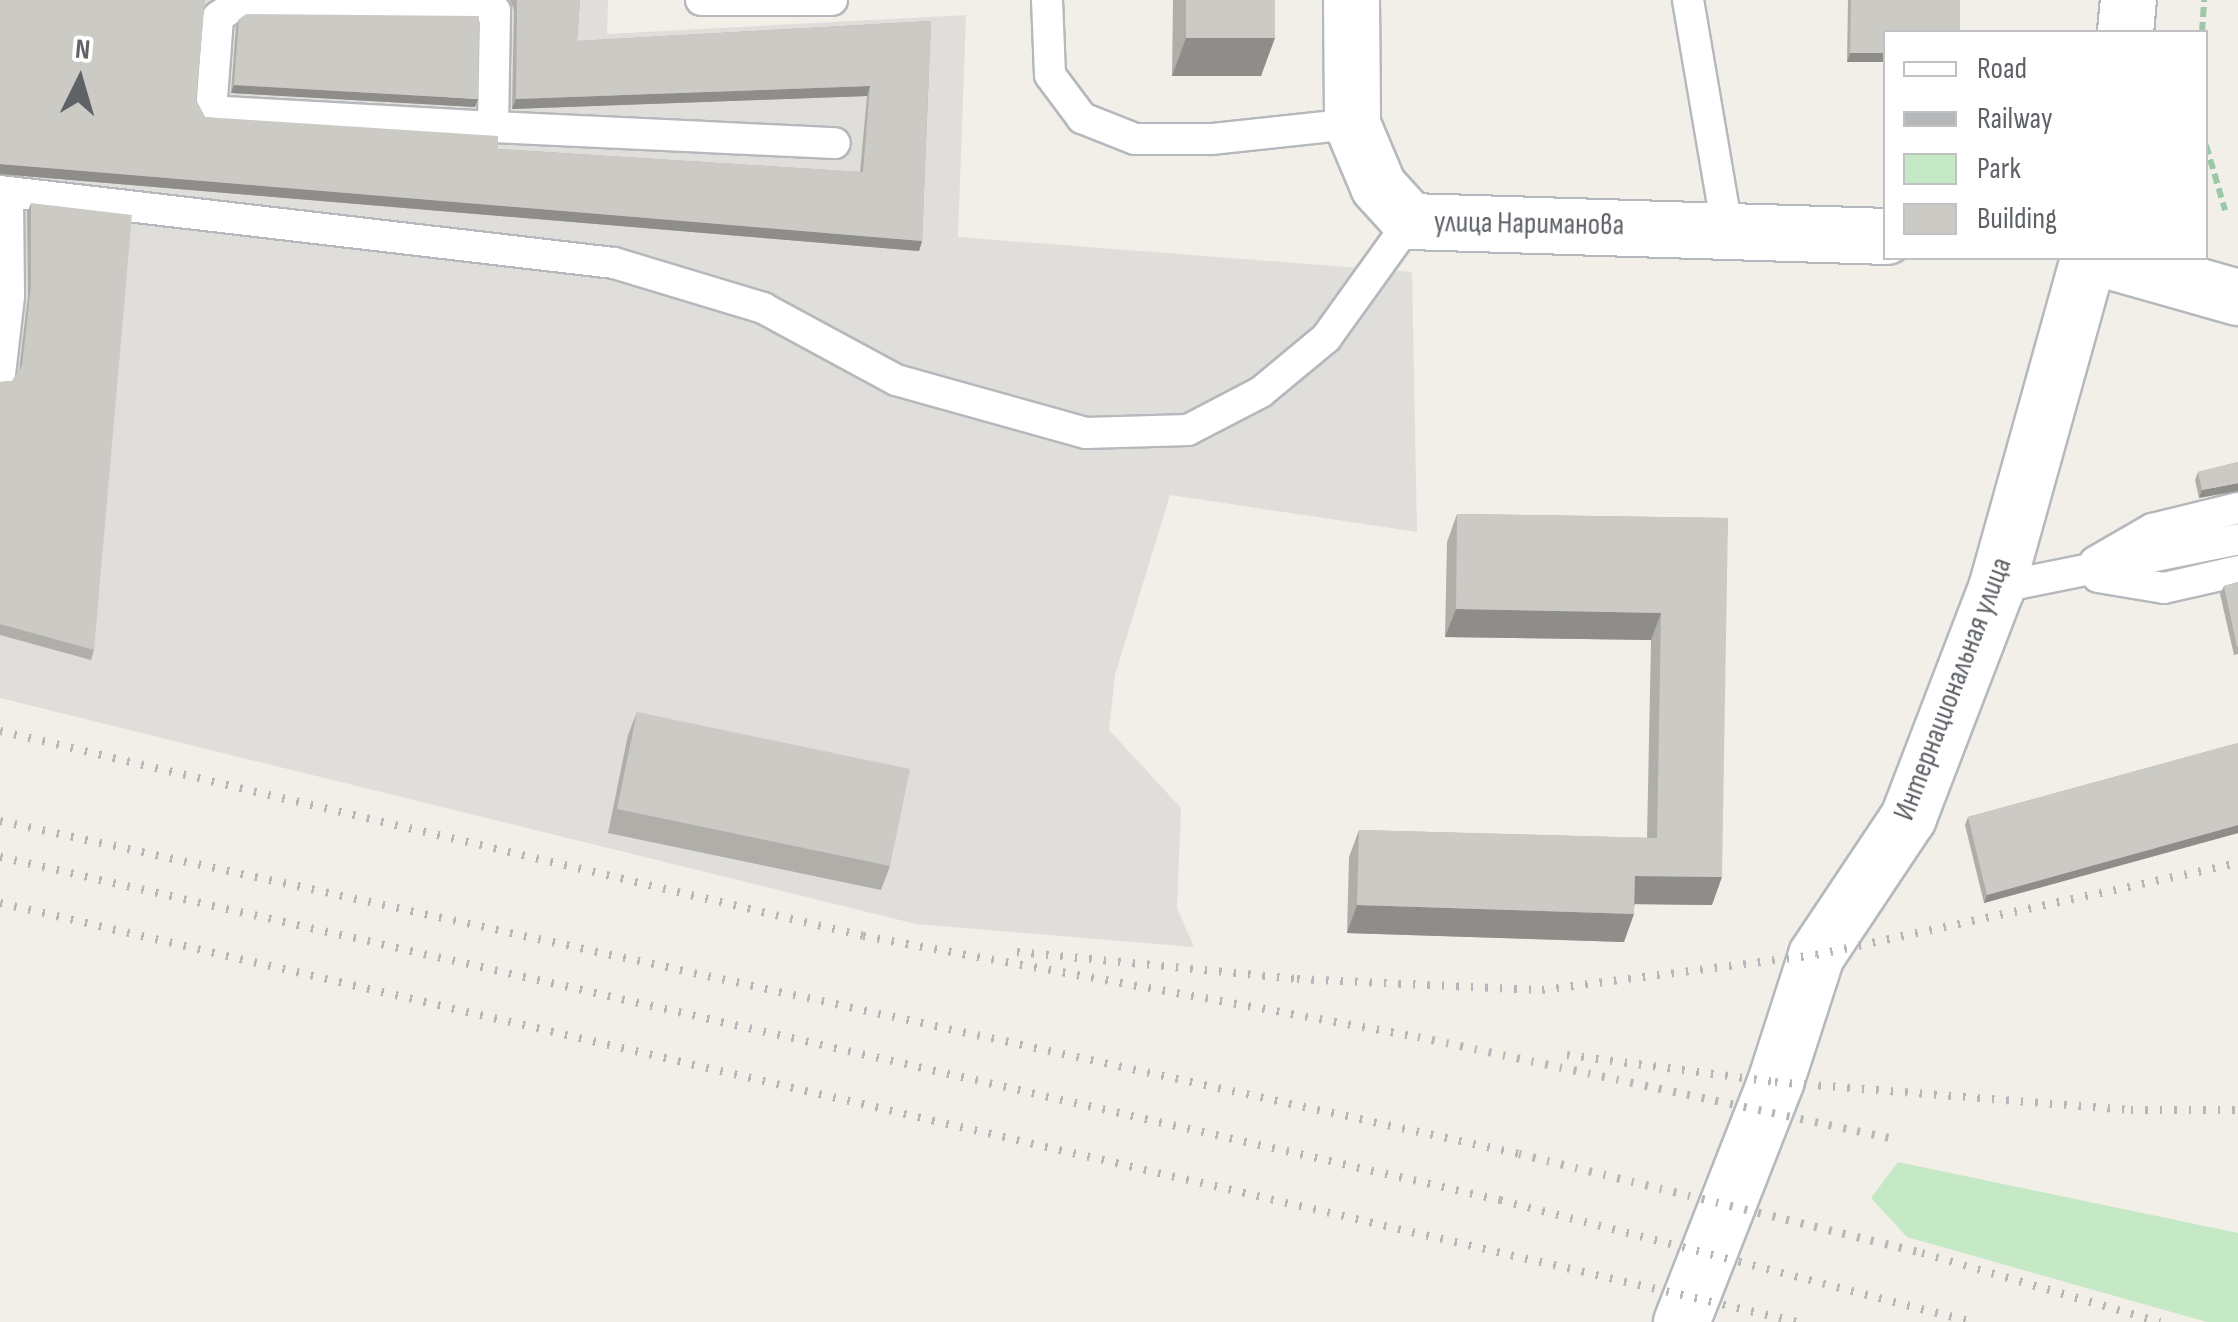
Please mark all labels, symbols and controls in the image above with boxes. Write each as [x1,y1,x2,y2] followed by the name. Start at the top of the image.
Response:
[30,30,130,130] north arrow
[1883,30,2208,260] legend
[74,33,92,67] text: N
[1977,51,2027,87] text: Road
[1977,101,2053,137] text: Railway
[1977,151,2021,187] text: Park
[1977,201,2057,237] text: Building
[1434,204,1624,244] street label: улица Нариманова
[1886,552,2020,826] street label: Интернациональная улица

